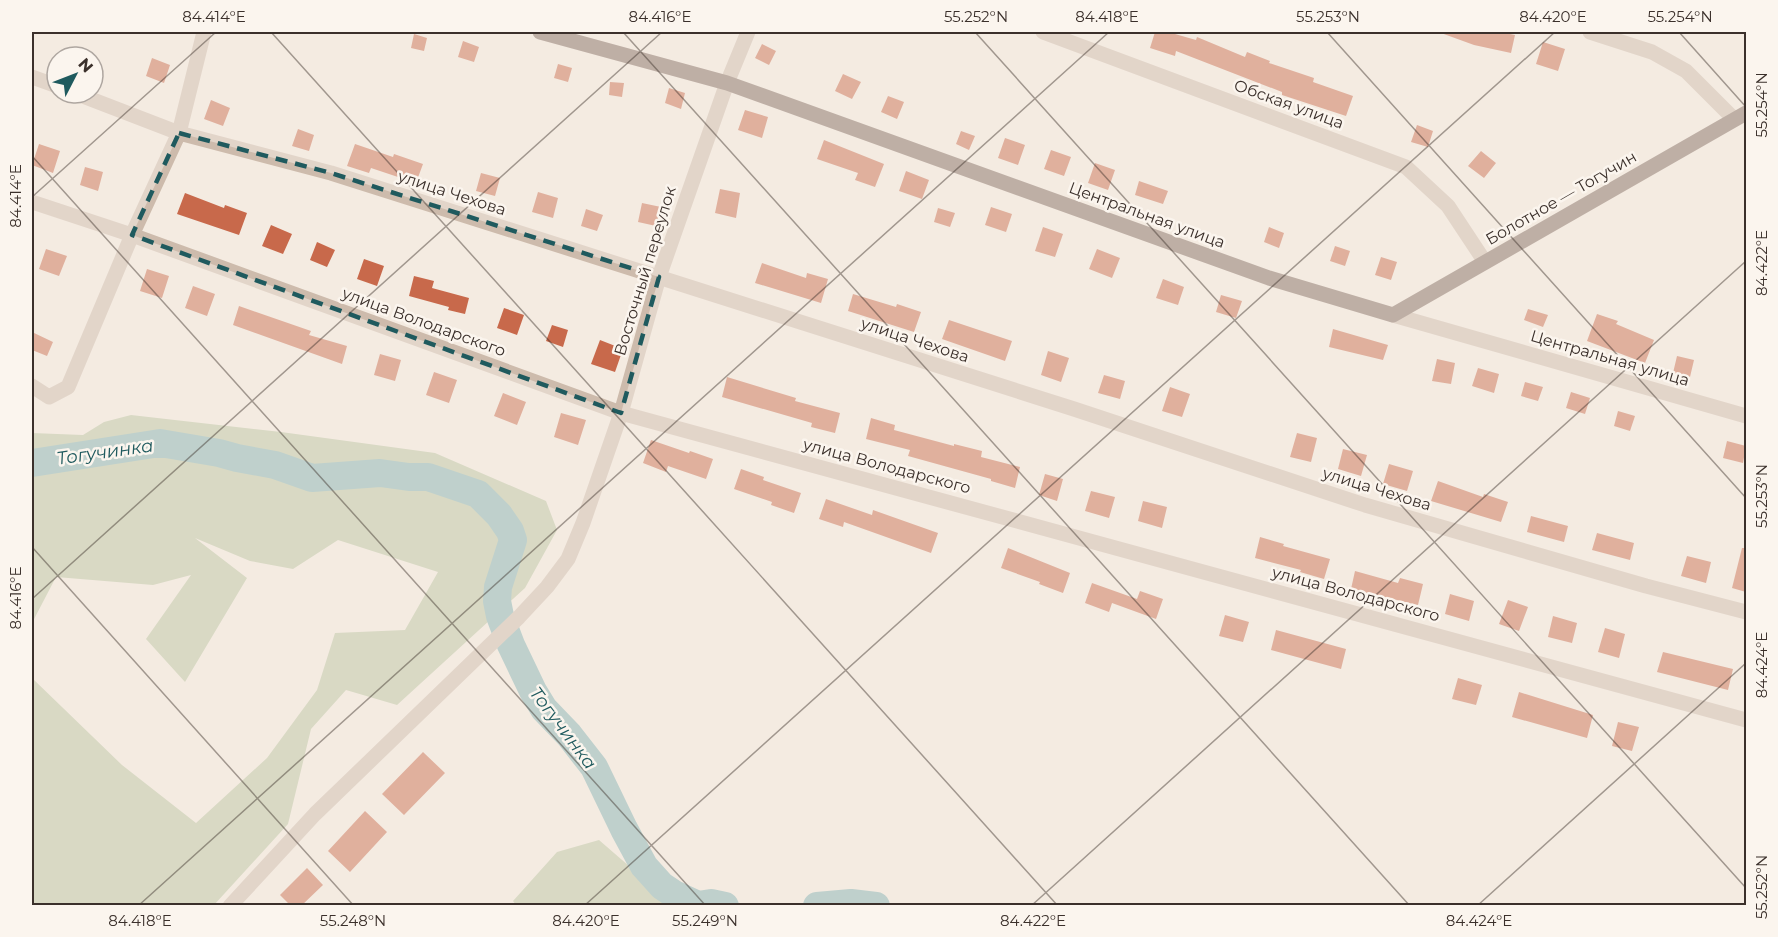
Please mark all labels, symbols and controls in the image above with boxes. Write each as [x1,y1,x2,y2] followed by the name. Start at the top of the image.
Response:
[182,7,246,26] text: 84.414°E
[629,7,691,26] text: 84.416°E
[944,7,1008,26] text: 55.252°N
[1075,7,1139,26] text: 84.418°E
[1296,7,1360,26] text: 55.253°N
[1519,7,1587,26] text: 84.420°E
[1647,7,1713,26] text: 55.254°N
[45,45,105,105] north arrow
[74,54,97,76] text: N
[1752,72,1771,138] text: 55.254°N
[1231,75,1347,133] street label: Обская улица
[1482,147,1640,249] street label: Болотное — Тогучин
[6,164,25,228] text: 84.414°E
[395,166,508,219] street label: улица Чехова
[1066,178,1228,252] street label: Центральная улица
[610,183,680,358] street label: Восточный переулок
[1752,230,1771,296] text: 84.422°E
[339,283,508,360] street label: улица Володарского
[858,313,971,366] street label: улица Чехова
[1528,326,1692,390] street label: Центральная улица
[55,434,155,470] water label: Тогучинка
[800,434,973,498] street label: улица Володарского
[1319,463,1434,515] street label: улица Чехова
[1752,464,1771,528] text: 55.253°N
[1269,562,1442,626] street label: улица Володарского
[6,567,25,629] text: 84.416°E
[1752,632,1771,698] text: 84.424°E
[525,682,601,774] water label: Тогучинка
[1752,855,1771,919] text: 55.252°N
[108,911,172,930] text: 84.418°E
[320,911,386,930] text: 55.248°N
[552,911,620,930] text: 84.420°E
[672,911,738,930] text: 55.249°N
[1000,911,1066,930] text: 84.422°E
[1446,911,1512,930] text: 84.424°E

